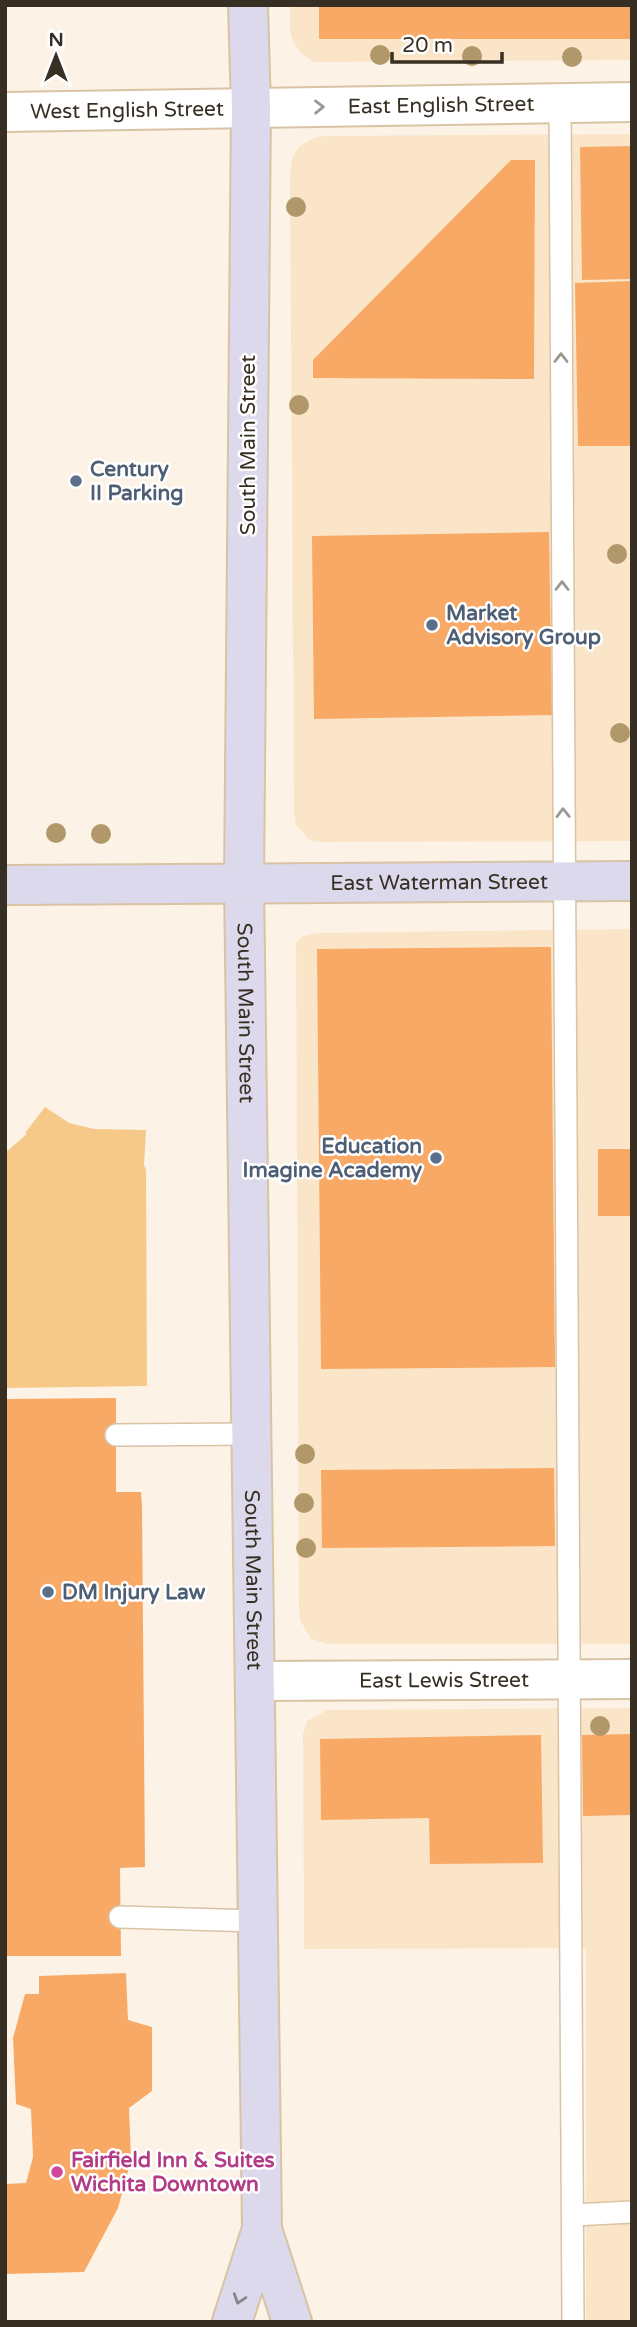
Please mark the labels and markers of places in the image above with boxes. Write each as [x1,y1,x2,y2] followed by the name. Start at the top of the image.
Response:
[90,457,184,506] place label: Century II Parking
[68,473,84,489] marker: Century II Parking
[446,601,601,650] place label: Market Advisory Group
[424,617,440,633] marker: Market Advisory Group
[243,1134,423,1183] place label: Education Imagine Academy
[428,1150,444,1166] marker: Education Imagine Academy
[62,1580,206,1605] place label: DM Injury Law
[40,1584,56,1600] marker: DM Injury Law
[71,2148,275,2197] place label: Fairfield Inn & Suites Wichita Downtown
[49,2164,65,2180] marker: Fairfield Inn & Suites Wichita Downtown

